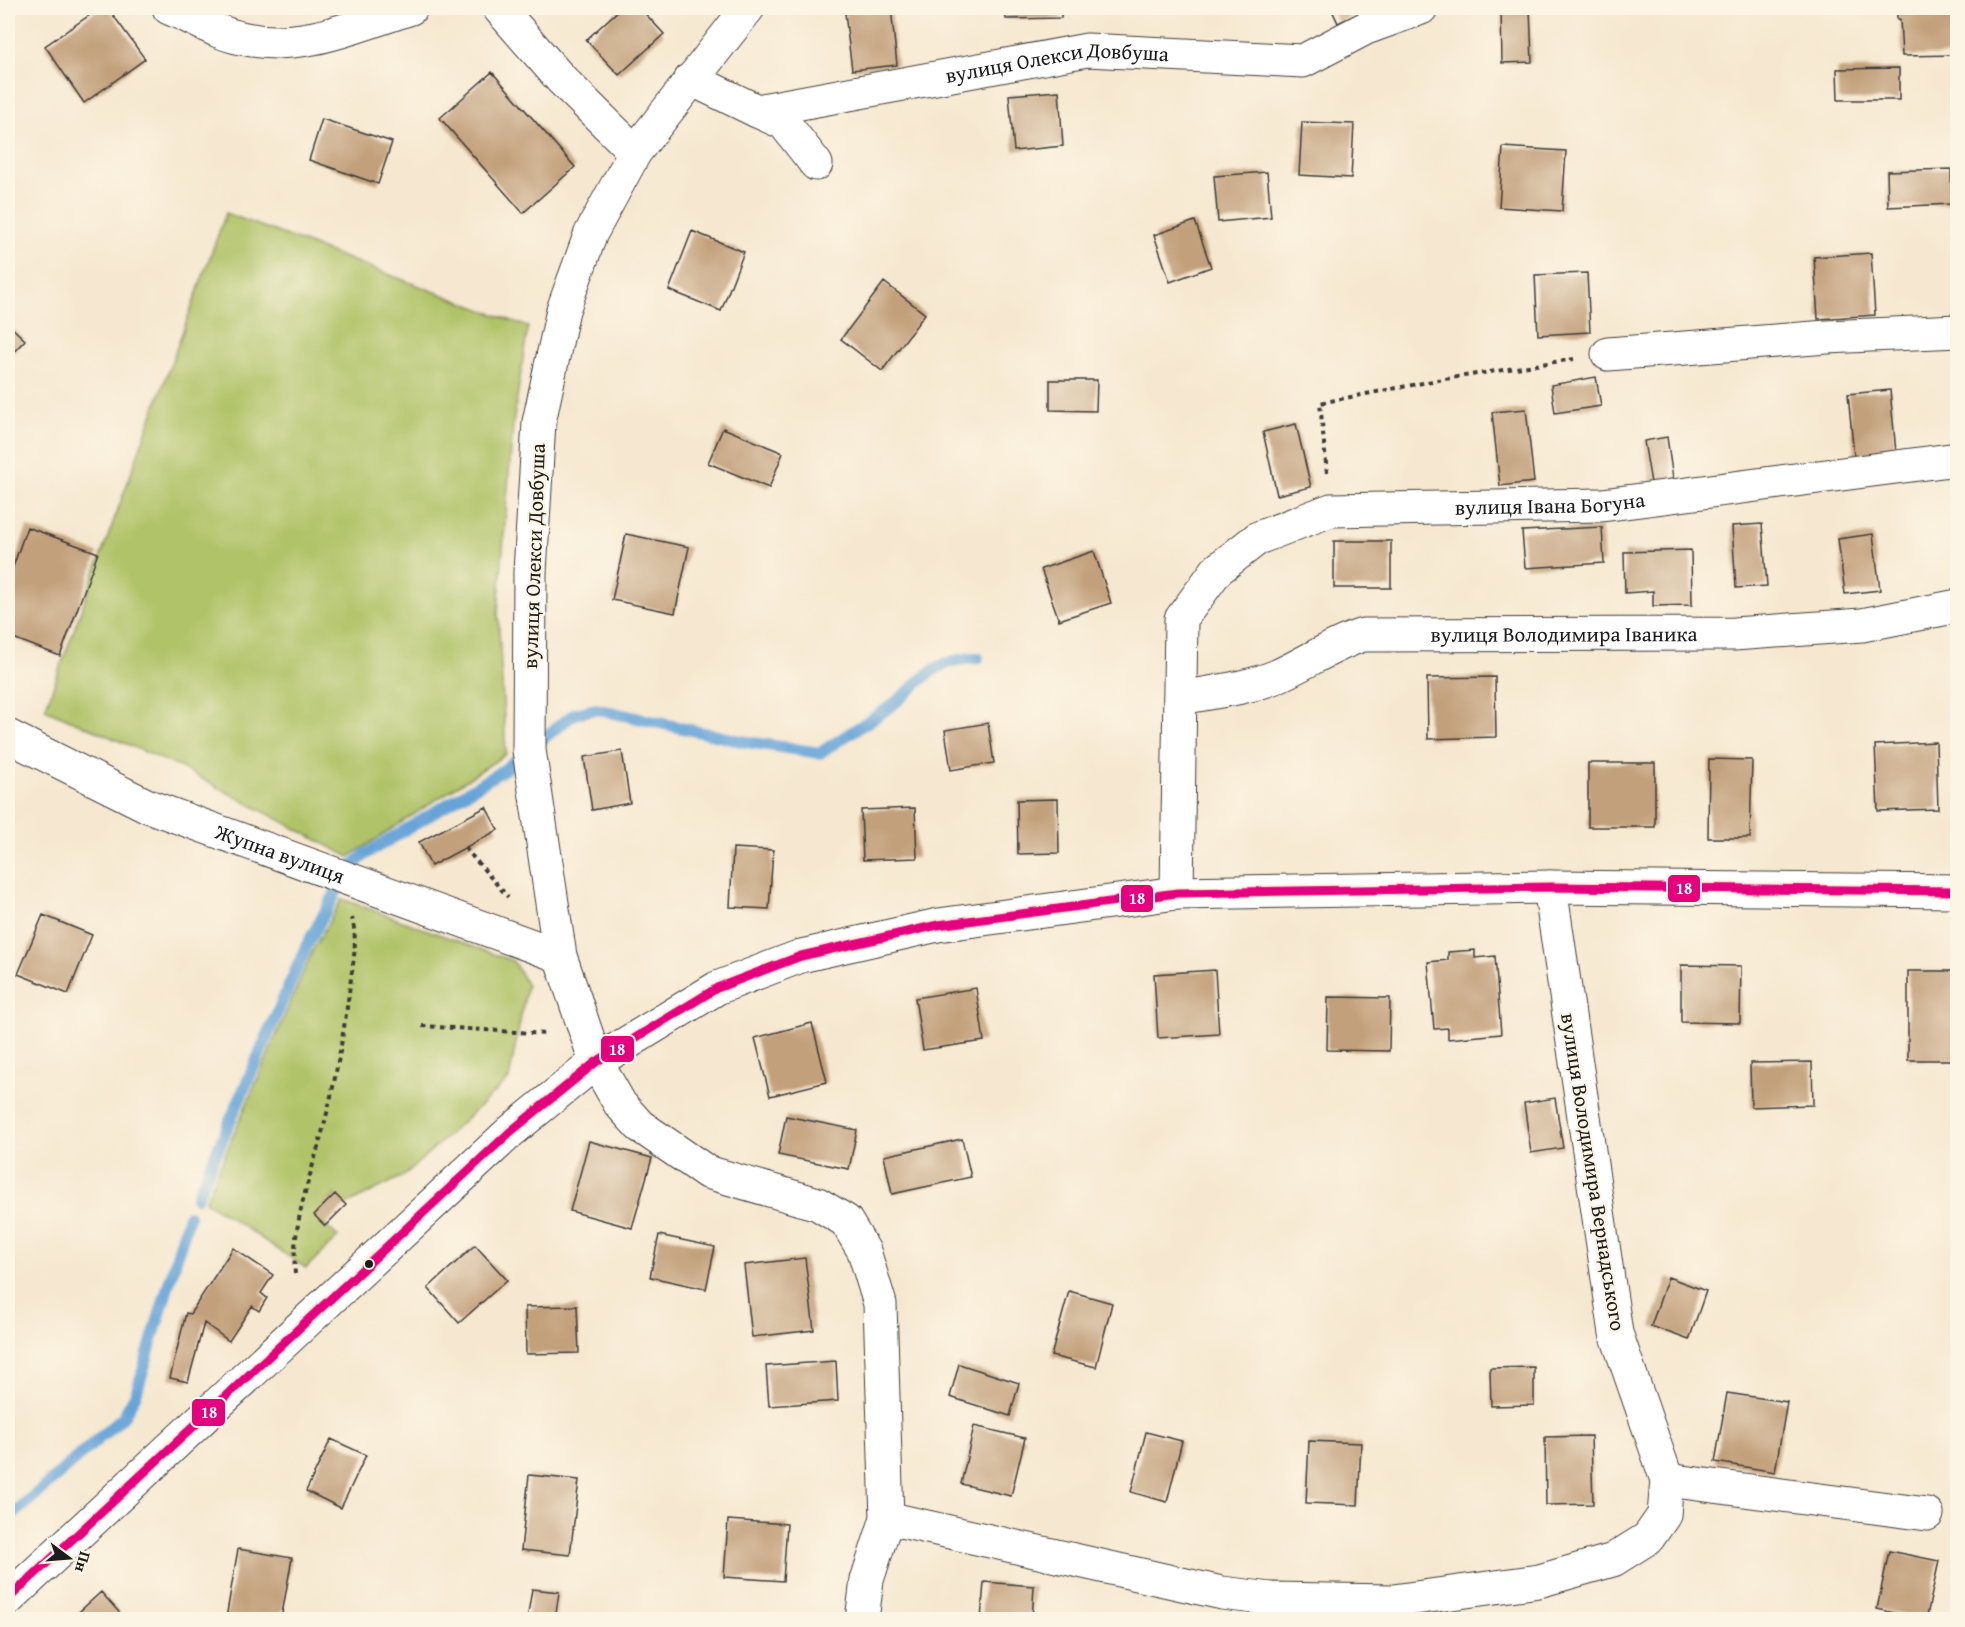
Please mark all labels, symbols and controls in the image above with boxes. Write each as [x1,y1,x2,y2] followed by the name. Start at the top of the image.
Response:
[943,34,1170,91] street label: вулиця Олекси Довбуша
[514,443,553,669] street label: вулиця Олекси Довбуша
[1455,484,1647,523] street label: вулиця Івана Богуна
[1430,618,1697,650] street label: вулиця Володимира Іваника
[210,815,350,891] street label: Жупна вулиця
[1667,874,1701,903] line badge: 18
[1676,876,1692,900] text: 18
[1120,884,1154,913] line badge: 18
[1129,886,1145,910] text: 18
[1553,1011,1634,1333] street label: вулиця Володимира Вернадського
[600,1035,635,1063] line badge: 18
[609,1037,625,1061] text: 18
[363,1258,375,1270] unlabelled marker
[191,1398,226,1427] line badge: 18
[201,1400,217,1424] text: 18
[39,1528,99,1588] north arrow
[69,1549,98,1576] text: Пн

